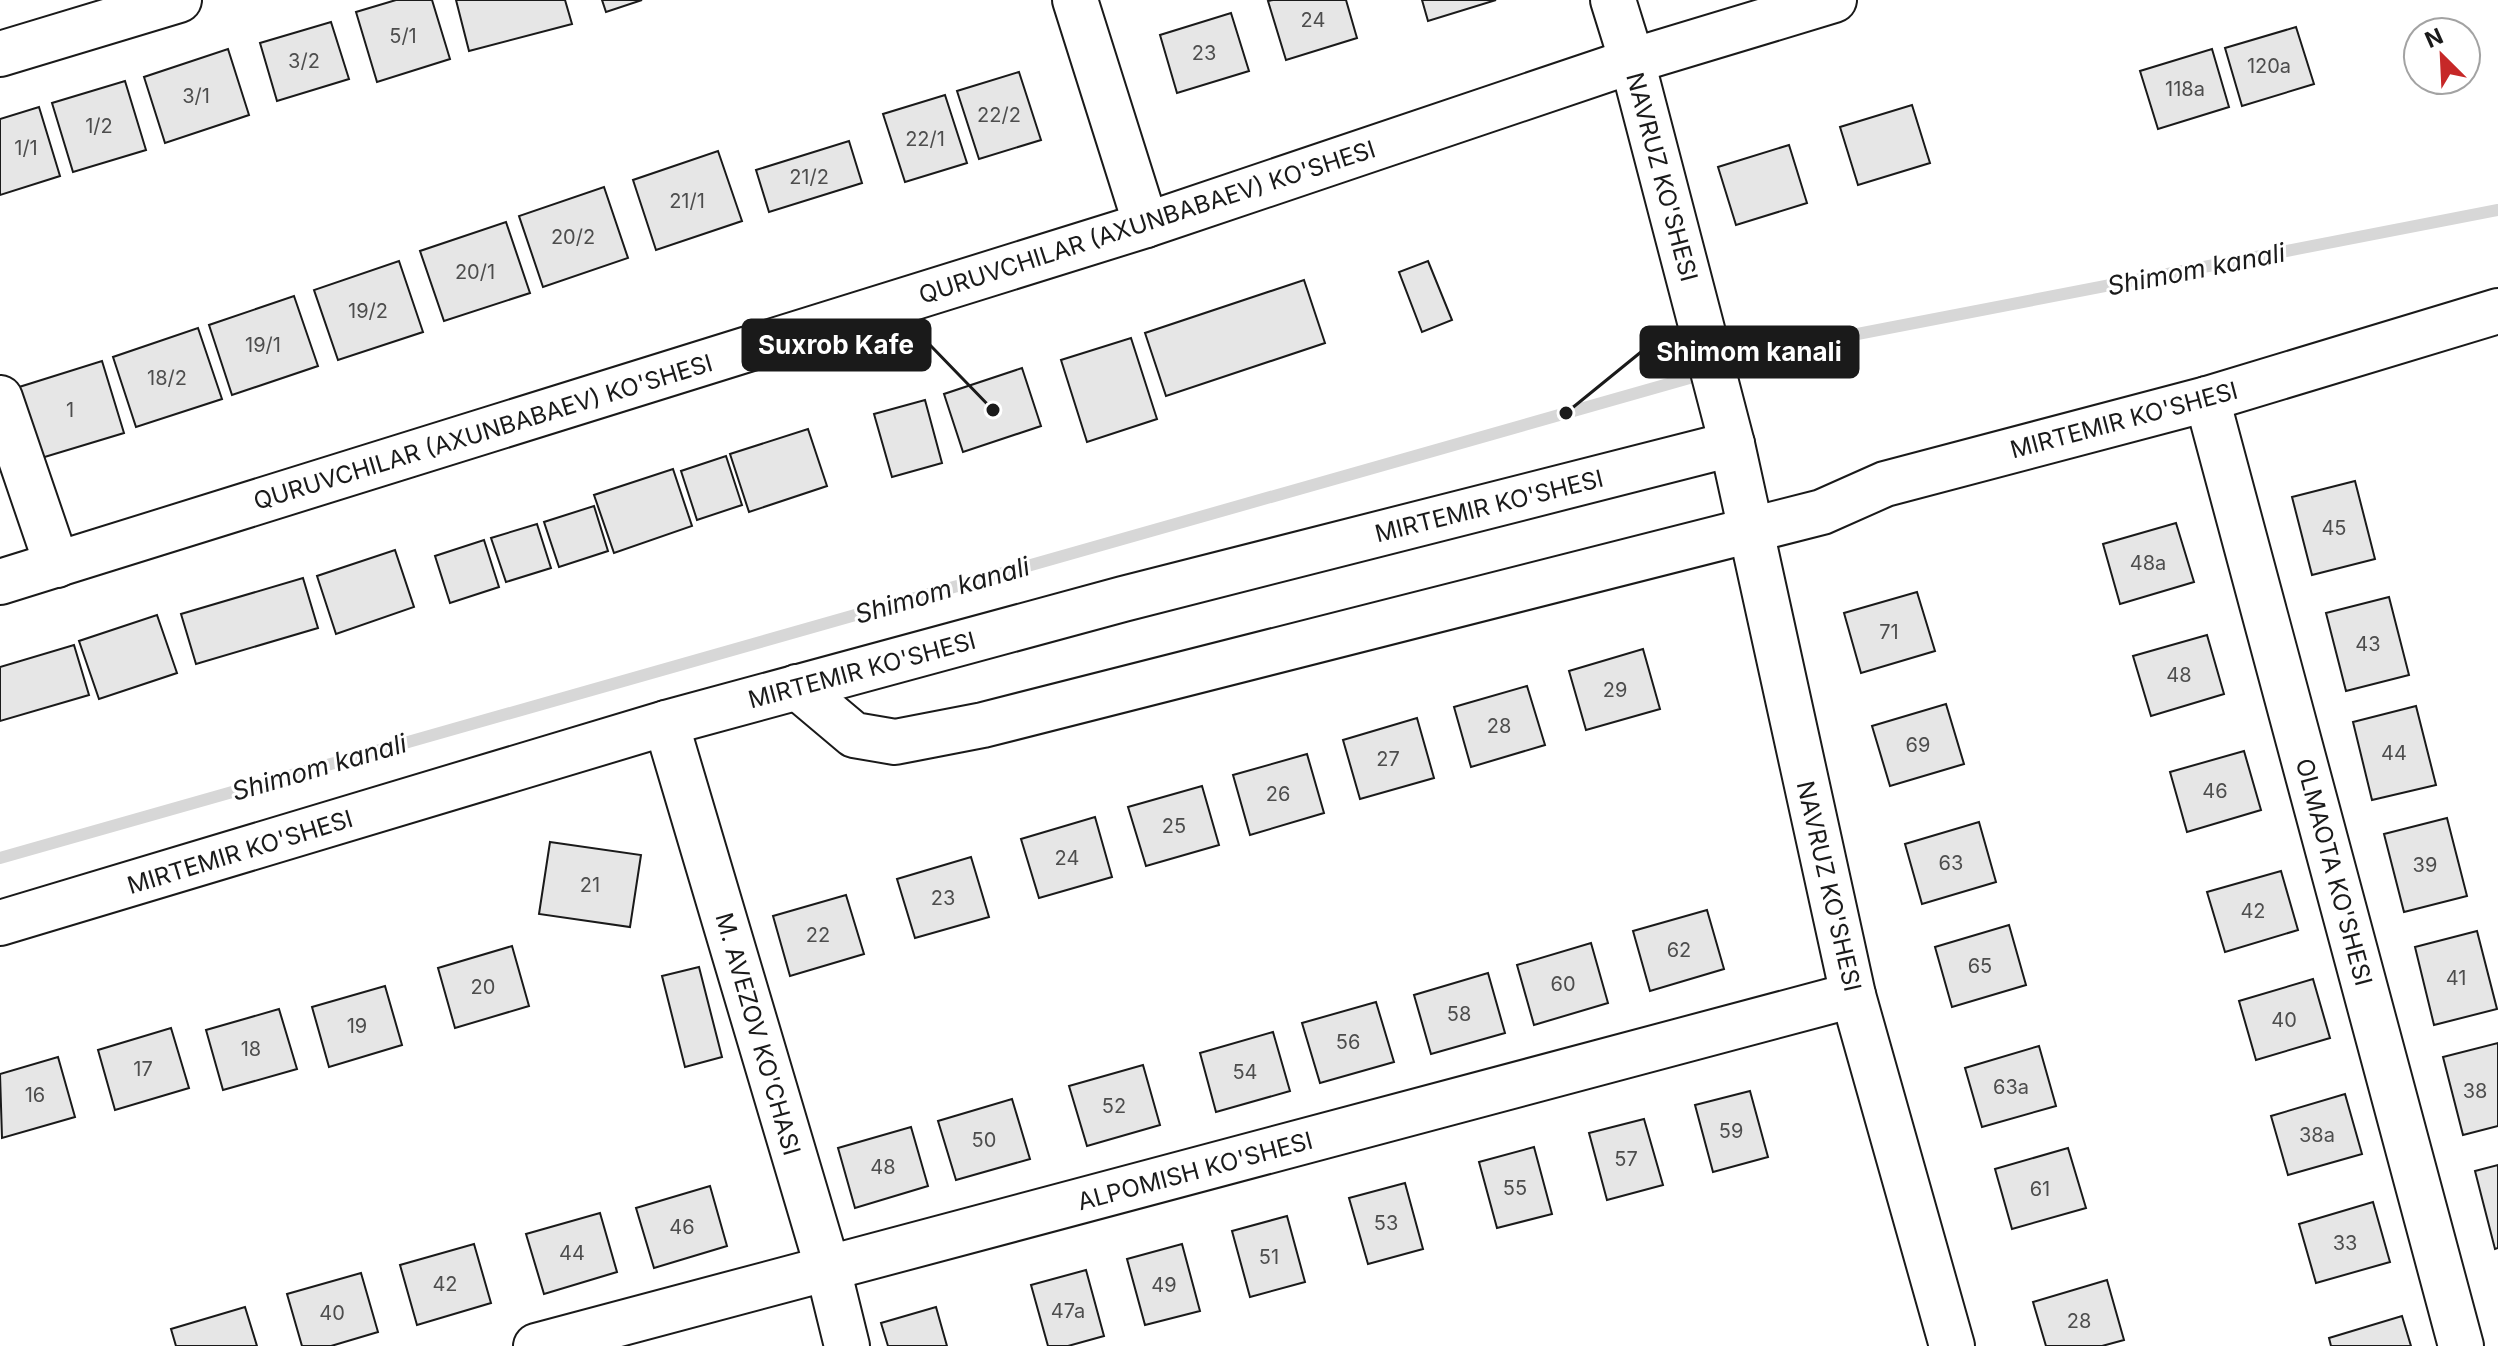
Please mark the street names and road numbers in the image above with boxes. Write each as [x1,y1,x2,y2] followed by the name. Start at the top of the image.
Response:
[1620,69,1704,285] street label: NAVRUZ KO'SHESI
[915,134,1379,310] street label: QURUVCHILAR (AXUNBABAEV) KO'SHESI
[250,348,716,516] street label: QURUVCHILAR (AXUNBABAEV) KO'SHESI
[2007,376,2241,464] street label: MIRTEMIR KO'SHESI
[1372,464,1606,548] street label: MIRTEMIR KO'SHESI
[745,626,979,714] street label: MIRTEMIR KO'SHESI
[2290,755,2378,989] street label: OLMAOTA KO'SHESI
[1791,778,1867,994] street label: NAVRUZ KO'SHESI
[124,804,356,900] street label: MIRTEMIR KO'SHESI
[709,909,807,1159] street label: M. AVEZOV KO'CHASI
[1074,1126,1316,1216] street label: ALPOMISH KO'SHESI

